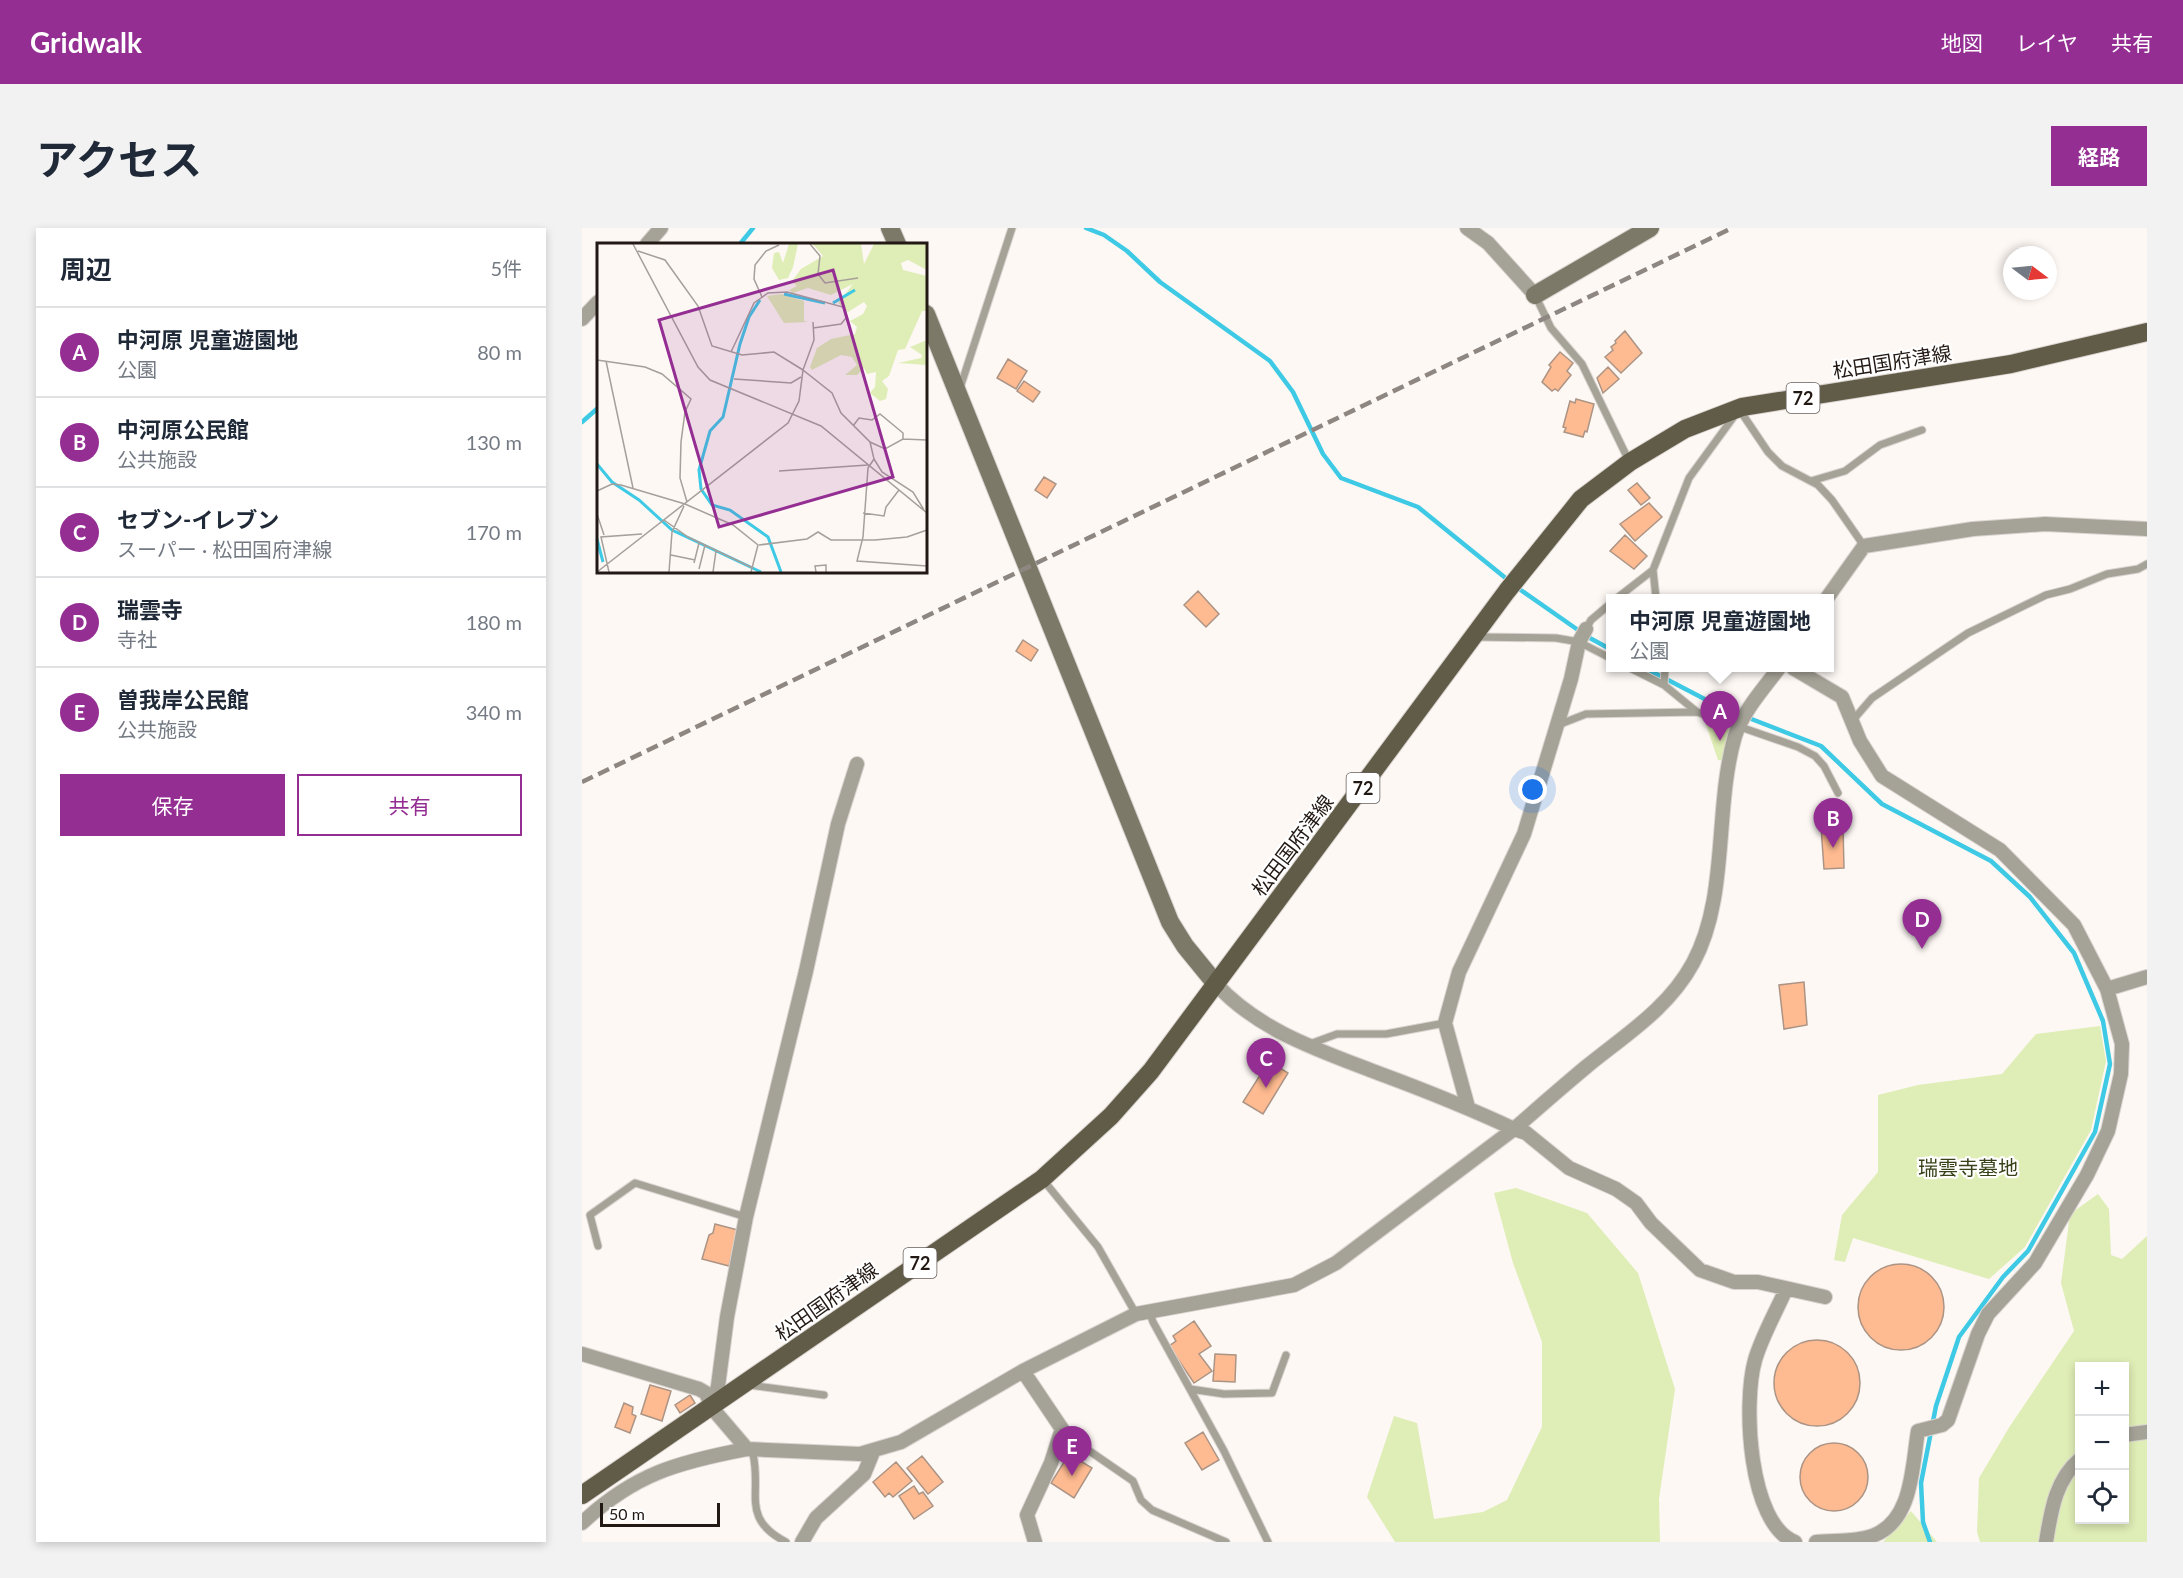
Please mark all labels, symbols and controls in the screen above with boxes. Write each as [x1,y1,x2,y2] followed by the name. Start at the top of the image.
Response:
[30,25,142,59] text: Gridwalk
[1941,30,1983,55] text: 地図
[2016,30,2078,55] text: レイヤ
[2111,30,2153,55] text: 共有
[2051,126,2147,186] button: 経路
[36,134,202,184] text: アクセス
[597,243,927,573] inset map
[2003,246,2057,300] north arrow
[60,253,112,285] text: 周辺
[490,256,522,280] text: 5件
[117,326,298,353] text: 中河原 児童遊園地
[73,340,86,364] text: A
[477,340,522,364] text: 80 m
[1831,340,1953,382] street label: 松田国府津線
[117,357,157,381] text: 公園
[1786,383,1820,413] road number: 72
[117,416,249,443] text: 中河原公民館
[73,430,86,454] text: B
[466,430,522,454] text: 130 m
[117,447,197,471] text: 公共施設
[117,506,279,533] text: セブン-イレブン
[73,520,86,544] text: C
[466,520,522,544] text: 170 m
[117,537,332,561] text: スーパー · 松田国府津線
[1606,594,1834,672] popup
[117,596,183,623] text: 瑞雲寺
[1629,607,1811,634] text: 中河原 児童遊園地
[72,610,87,634] text: D
[466,610,522,634] text: 180 m
[117,627,157,651] text: 寺社
[1629,638,1669,662] text: 公園
[117,686,249,713] text: 曽我岸公民館
[1700,692,1740,741] pin: A
[74,700,85,724] text: E
[466,700,522,724] text: 340 m
[117,717,197,741] text: 公共施設
[1346,773,1380,803] road number: 72
[60,774,285,836] button: 保存
[297,774,522,836] button: 共有
[1518,775,1547,804] your location
[1246,790,1338,900] street label: 松田国府津線
[1814,798,1852,848] pin: B
[1902,900,1942,949] pin: D
[1246,1038,1286,1088] pin: C
[1918,1155,2018,1179] park label: 瑞雲寺墓地
[904,1248,936,1278] road number: 72
[770,1257,882,1345] street label: 松田国府津線
[2075,1362,2129,1524] map controls
[2075,1362,2129,1416] button: +
[2075,1416,2129,1470] button: −
[1052,1426,1092,1476] pin: E
[2075,1470,2129,1524] button: locate
[600,1500,720,1528] scale bar
[609,1504,645,1523] text: 50 m

